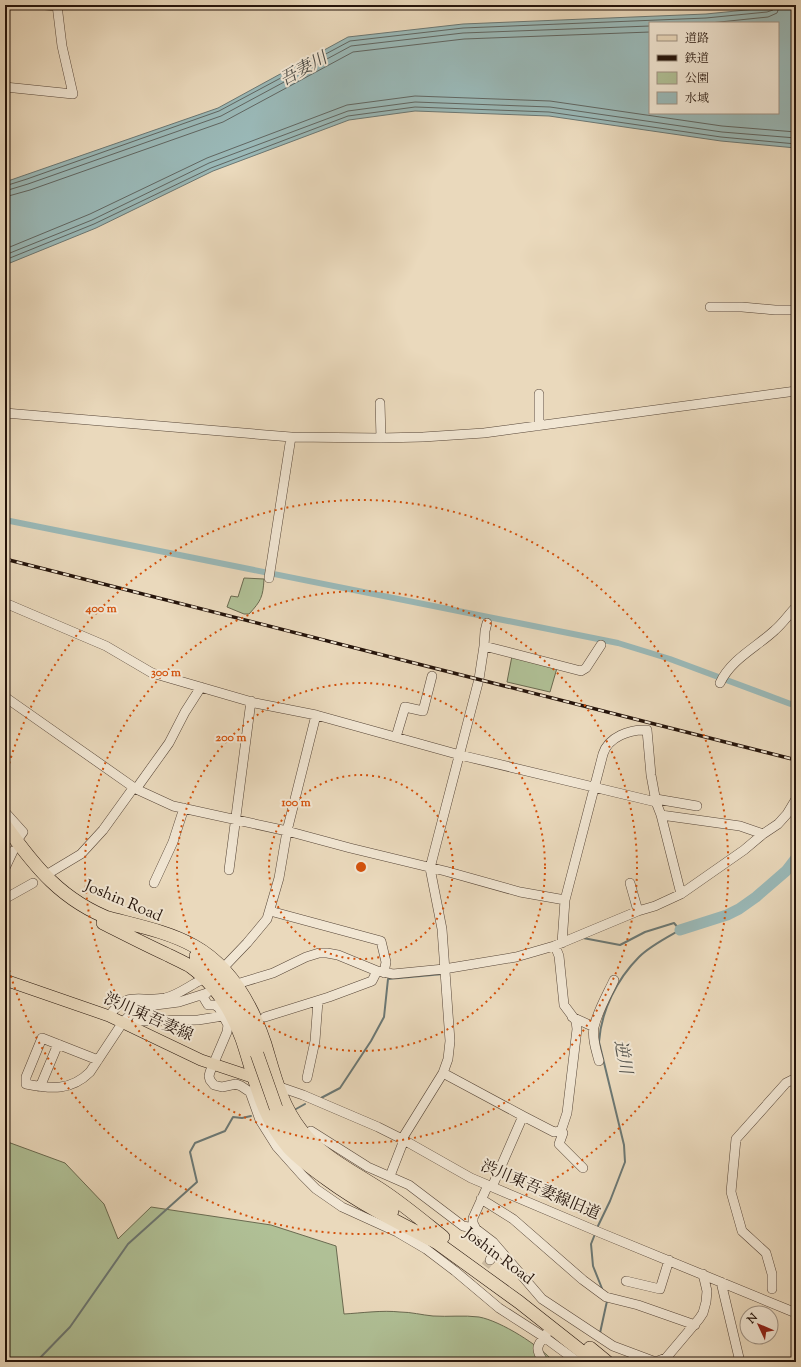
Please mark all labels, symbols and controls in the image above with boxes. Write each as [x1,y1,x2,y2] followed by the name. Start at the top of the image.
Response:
[649,22,779,114] legend
[685,30,709,48] text: 道路
[276,46,334,93] water label: 吾妻川
[684,50,709,68] text: 鉄道
[685,70,709,88] text: 公園
[685,90,709,108] text: 水域
[84,600,117,618] text: 400 m
[151,664,181,682] text: 300 m
[216,729,246,747] text: 200 m
[280,794,311,812] text: 100 m
[354,860,368,874] centre of rings
[80,875,165,929] street label: Joshin Road
[99,988,197,1048] street label: 渋川東吾妻線
[607,1038,637,1078] water label: 逆川
[477,1155,603,1227] street label: 渋川東吾妻線旧道
[457,1222,538,1291] street label: Joshin Road
[739,1305,779,1345] north arrow
[743,1310,761,1328] text: N

